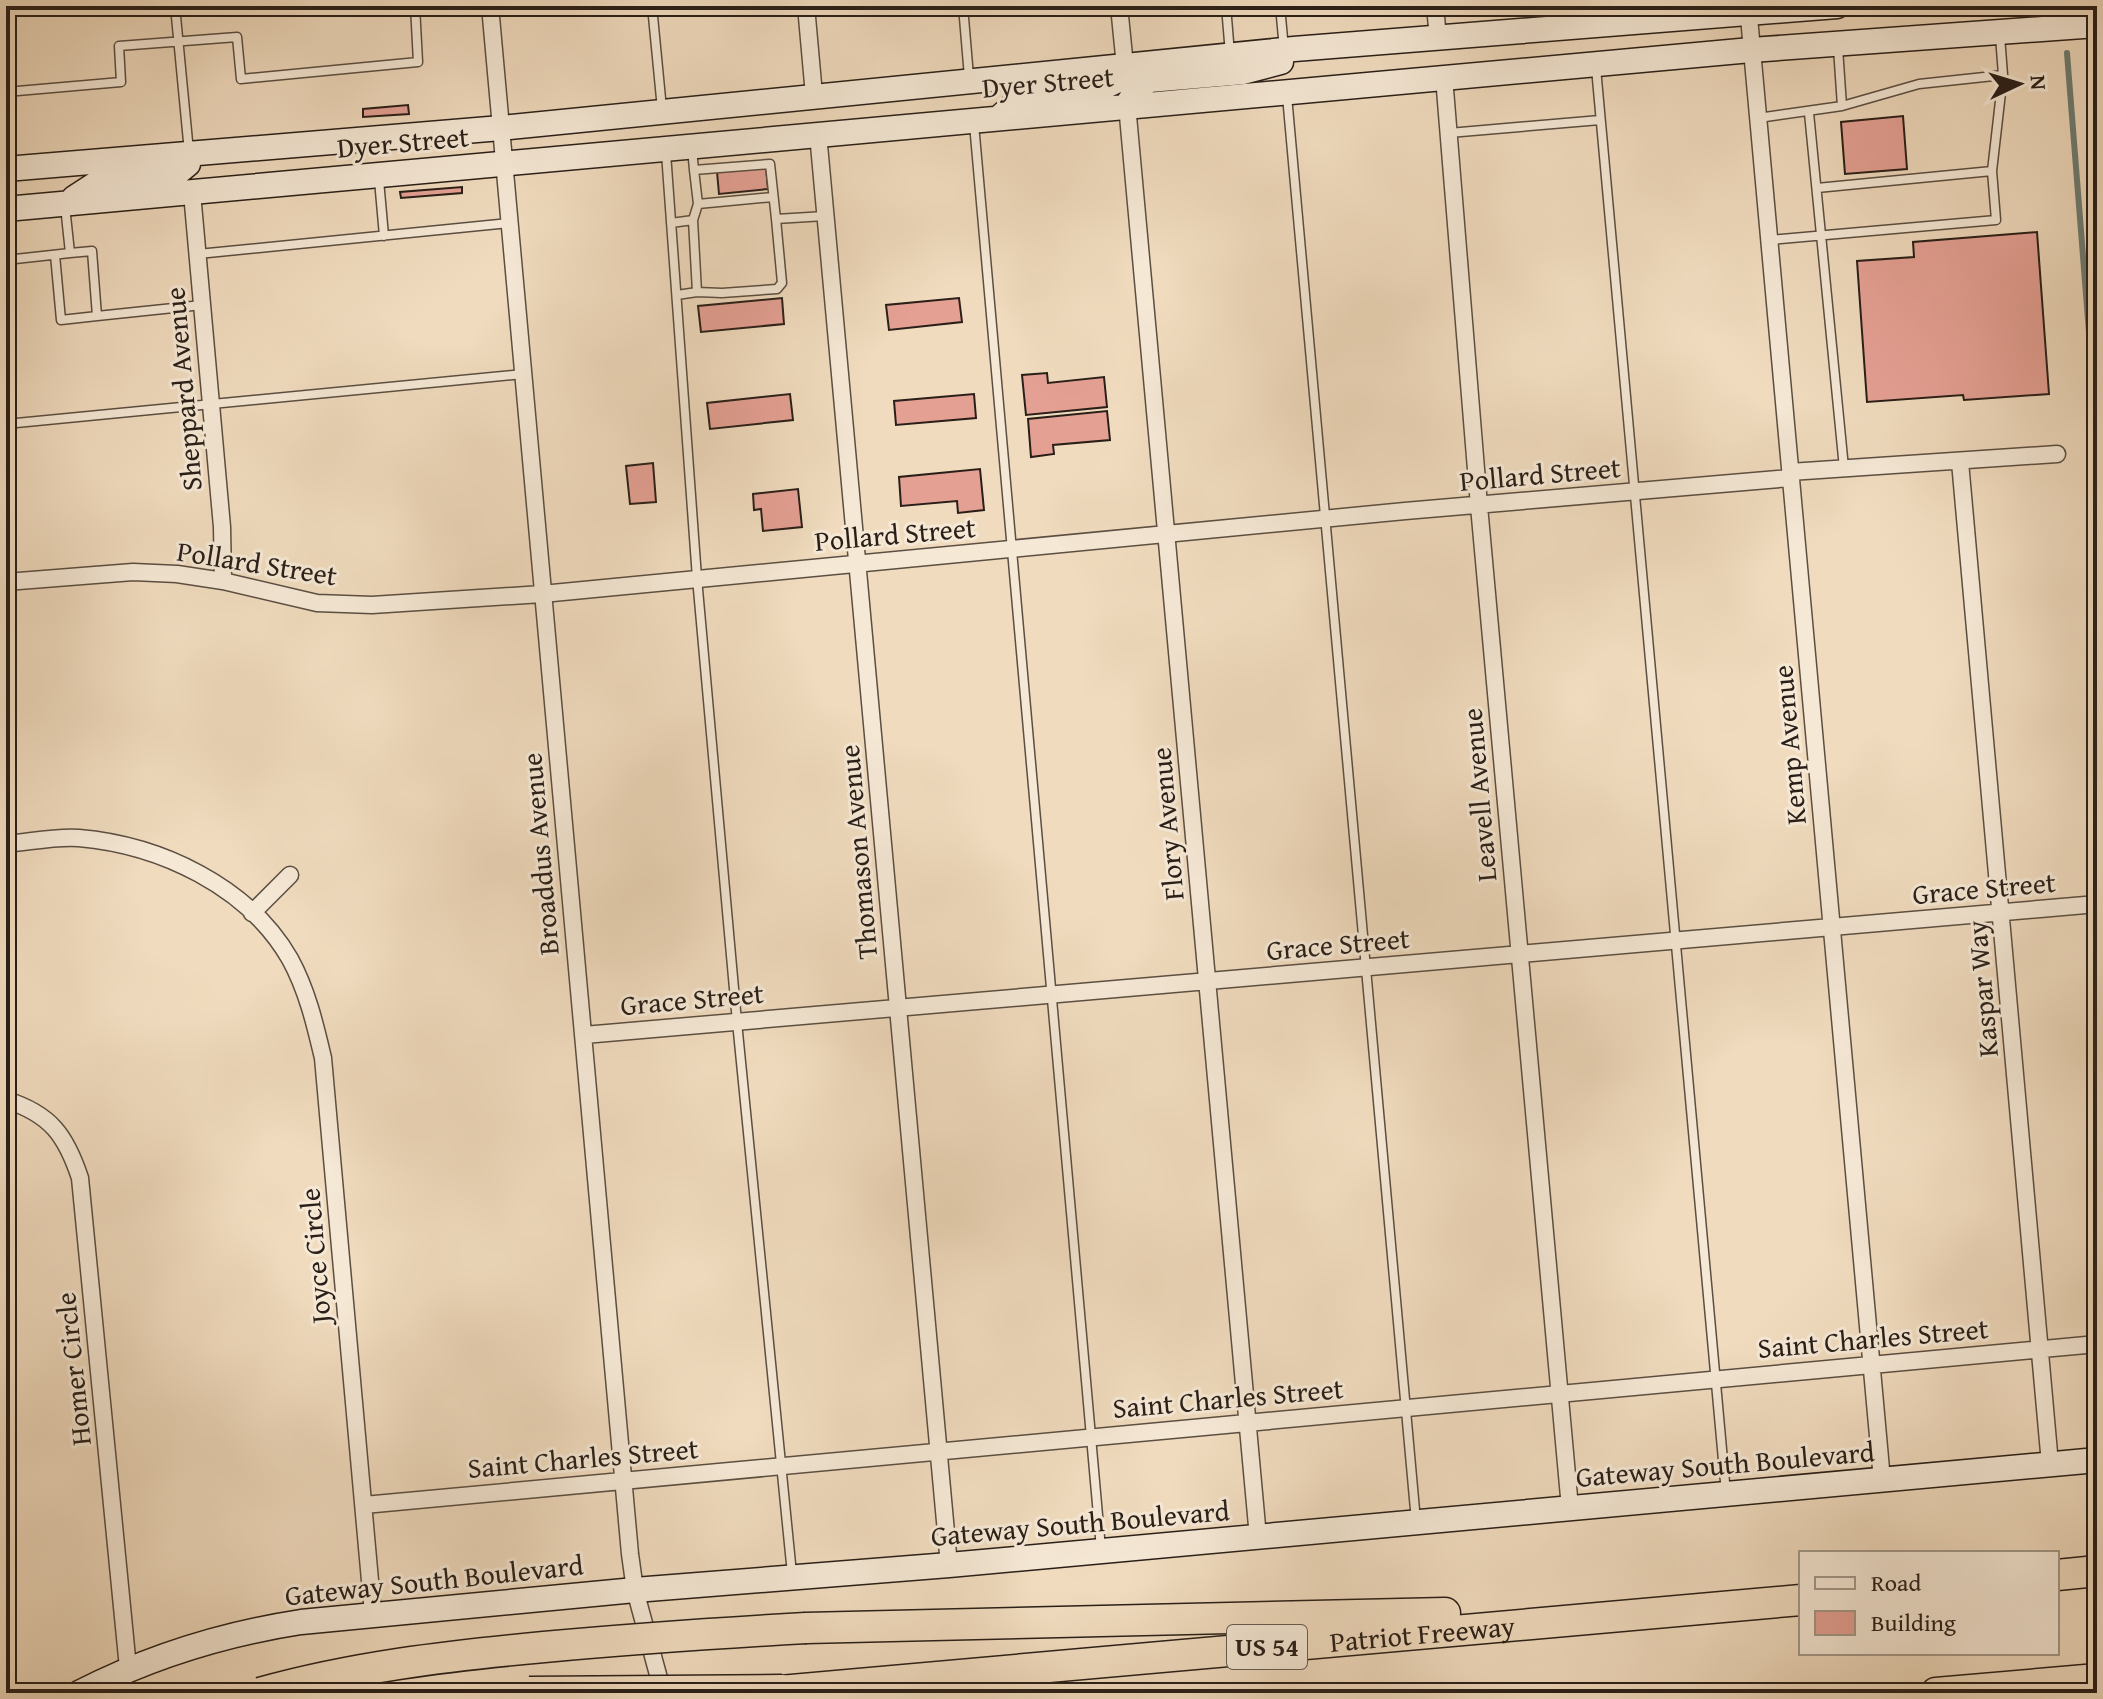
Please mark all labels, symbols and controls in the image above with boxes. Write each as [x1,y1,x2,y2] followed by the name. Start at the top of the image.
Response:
[1979,44,2059,124] north arrow
[980,55,1116,108] street label: Dyer Street
[2022,74,2055,91] text: N
[335,115,471,168] street label: Dyer Street
[153,285,212,493] street label: Sheppard Avenue
[1458,446,1622,501] street label: Pollard Street
[813,506,977,561] street label: Pollard Street
[174,530,340,595] street label: Pollard Street
[1761,664,1816,826] street label: Kemp Avenue
[1451,707,1507,883] street label: Leavell Avenue
[828,743,887,961] street label: Thomason Avenue
[1139,746,1194,902] street label: Flory Avenue
[510,751,569,957] street label: Broaddus Avenue
[1911,861,2057,914] street label: Grace Street
[1265,917,1411,970] street label: Grace Street
[1955,919,2008,1059] street label: Kaspar Way
[619,972,765,1025] street label: Grace Street
[288,1187,341,1329] street label: Joyce Circle
[44,1290,101,1448] street label: Homer Circle
[1756,1307,1990,1368] street label: Saint Charles Street
[1111,1367,1345,1428] street label: Saint Charles Street
[466,1427,700,1488] street label: Saint Charles Street
[1574,1430,1876,1497] street label: Gateway South Boulevard
[929,1489,1231,1556] street label: Gateway South Boulevard
[283,1543,585,1616] street label: Gateway South Boulevard
[1799,1551,2059,1655] legend
[1871,1565,1921,1600] text: Road
[1328,1605,1517,1662] street label: Patriot Freeway
[1871,1605,1956,1640] text: Building
[1227,1625,1307,1669] road number: US 54

